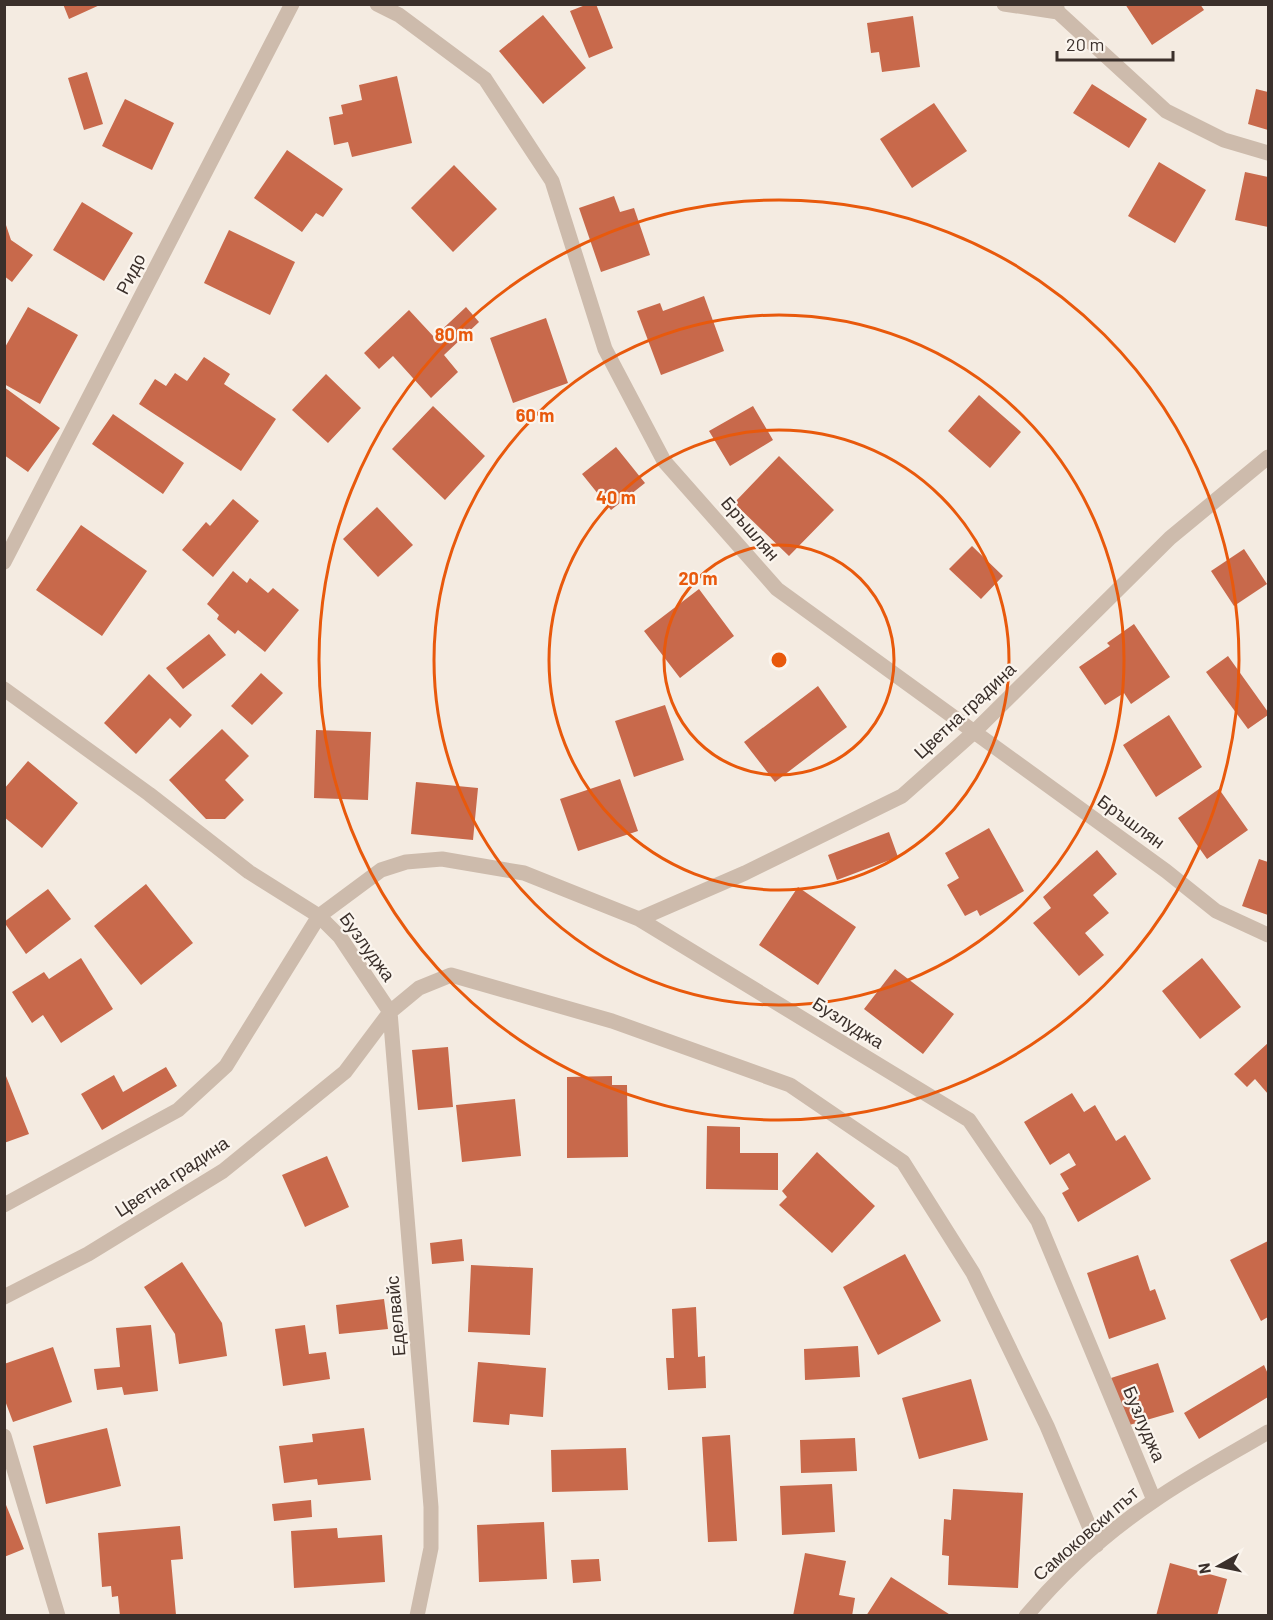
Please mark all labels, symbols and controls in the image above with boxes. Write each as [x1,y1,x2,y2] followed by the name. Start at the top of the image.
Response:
[1057,24,1172,62] scale bar
[1066,33,1104,55] text: 20 m
[111,250,150,298] street label: Ридо
[435,323,473,345] text: 80 m
[516,404,554,426] text: 60 m
[596,486,636,508] text: 40 m
[717,492,785,565] street label: Бръшлян
[679,567,717,589] text: 20 m
[769,650,789,670] centre of rings
[909,657,1020,763] street label: Цветна градина
[1094,789,1169,853] street label: Бръшлян
[335,908,401,986] street label: Бузлуджа
[809,992,889,1053] street label: Бузлуджа
[111,1131,233,1221] street label: Цветна градина
[381,1275,409,1357] street label: Еделвайс
[1119,1383,1171,1466] street label: Бузлуджа
[1028,1481,1143,1585] street label: Самоковски път
[1189,1536,1249,1596] north arrow
[1193,1562,1214,1575] text: N

